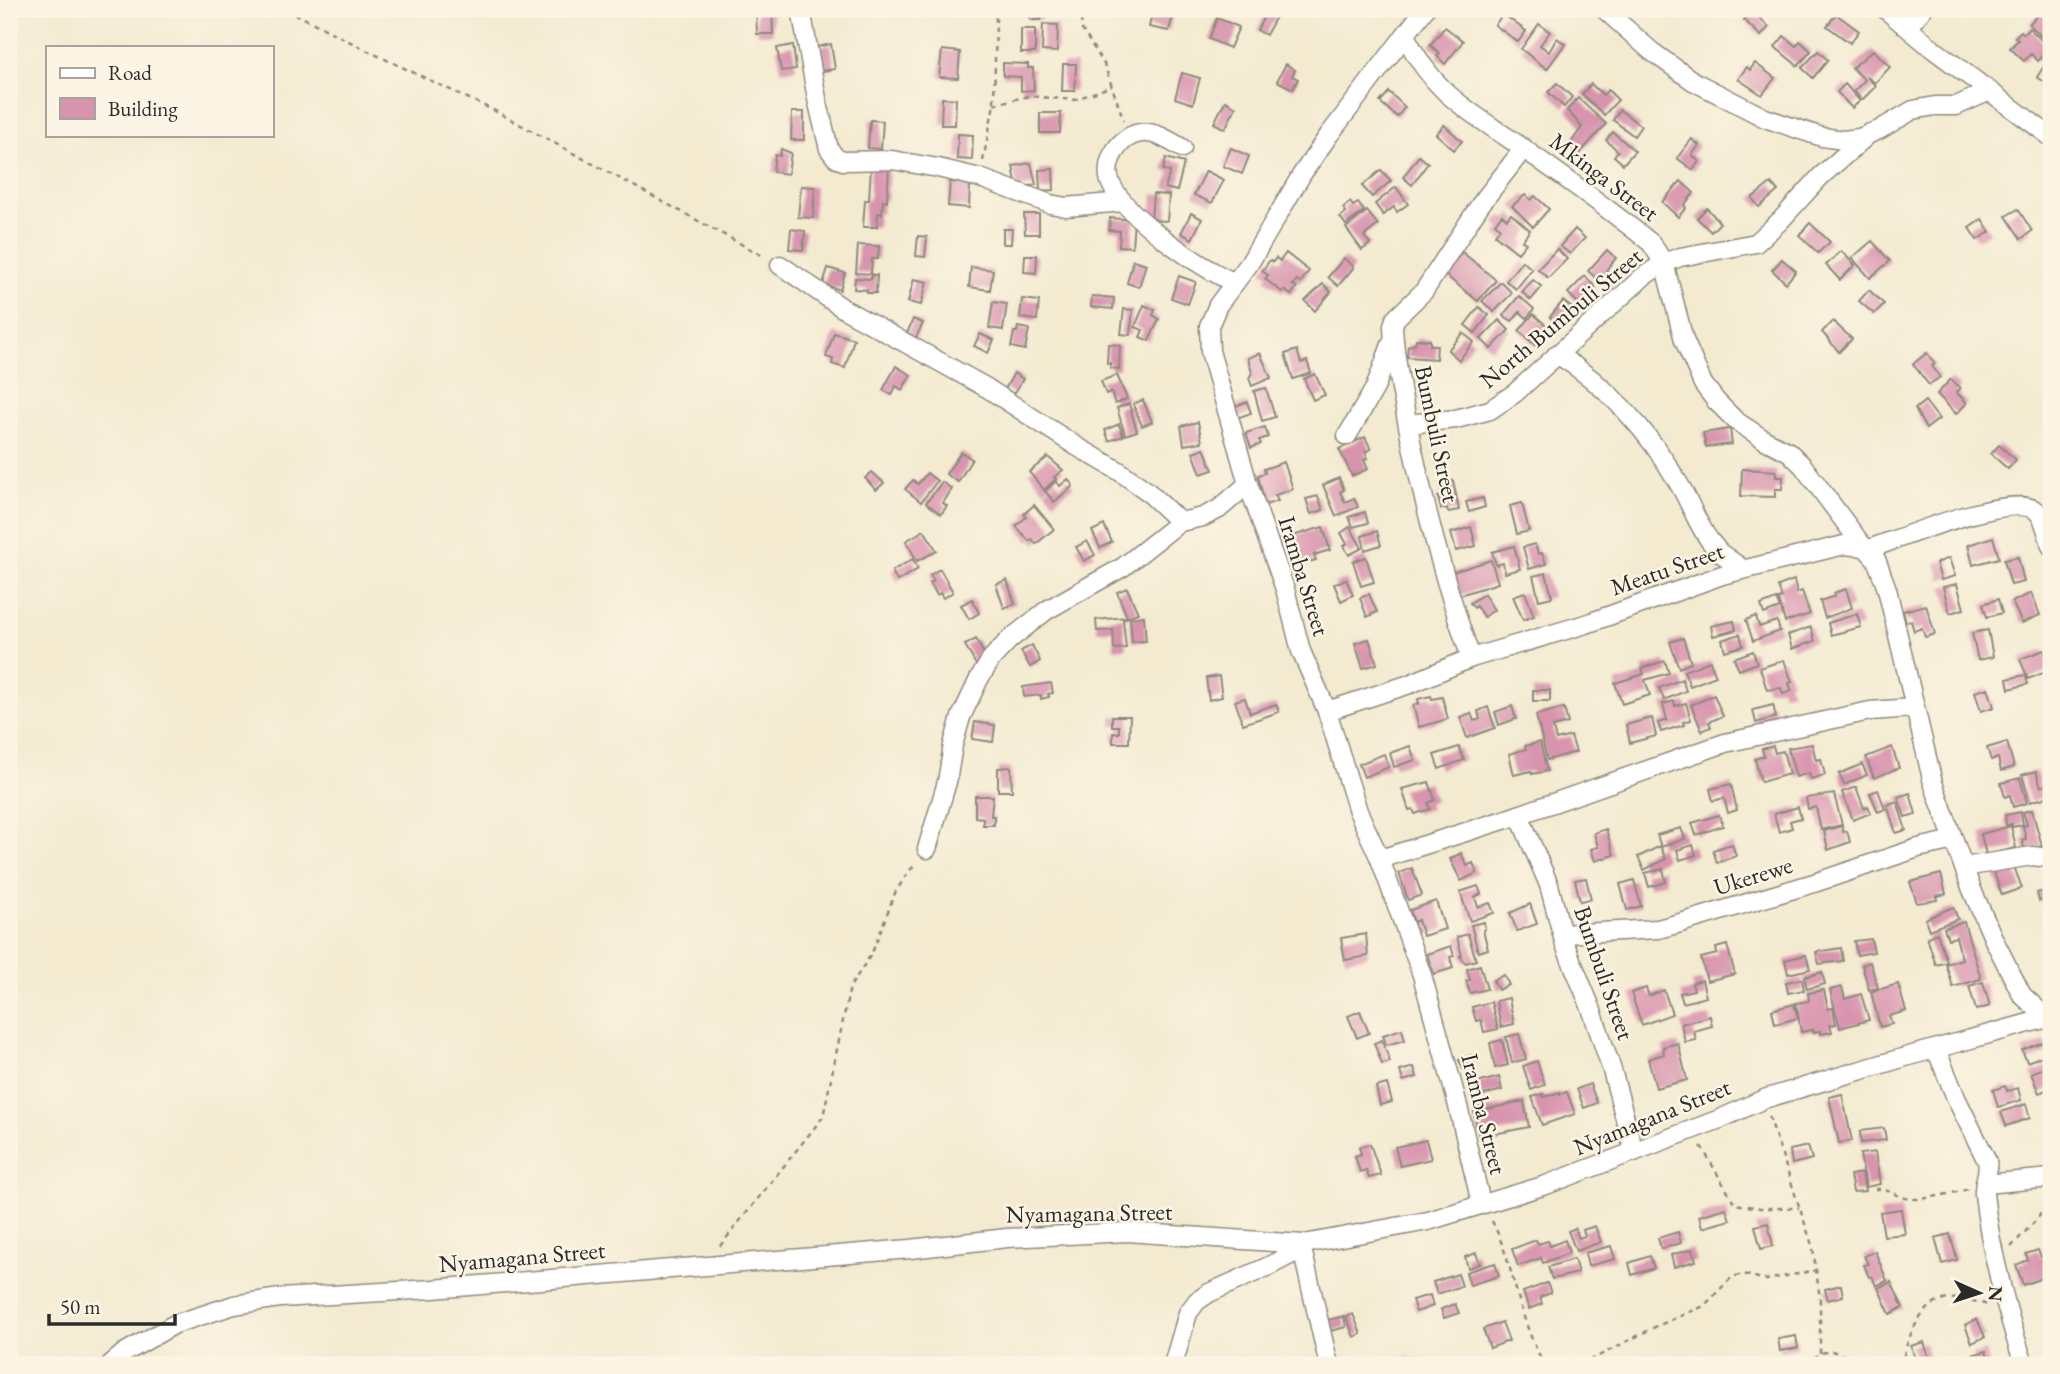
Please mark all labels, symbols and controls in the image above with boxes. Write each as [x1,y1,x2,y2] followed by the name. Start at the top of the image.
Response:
[46,46,273,136] legend
[108,59,152,86] text: Road
[108,95,178,122] text: Building
[1543,125,1665,228] street label: Mkinga Street
[1473,240,1649,395] street label: North Bumbuli Street
[1408,362,1467,506] street label: Bumbuli Street
[1272,512,1337,640] street label: Iramba Street
[1606,535,1728,602] street label: Meatu Street
[1710,849,1796,902] street label: Ukerewe
[1567,902,1642,1044] street label: Bumbuli Street
[1455,1050,1515,1178] street label: Iramba Street
[1569,1071,1735,1162] street label: Nyamagana Street
[1005,1196,1173,1229] street label: Nyamagana Street
[438,1234,607,1279] street label: Nyamagana Street
[1944,1258,2014,1328] north arrow
[49,1283,175,1327] scale bar
[1983,1286,2008,1303] text: N
[60,1293,101,1320] text: 50 m

